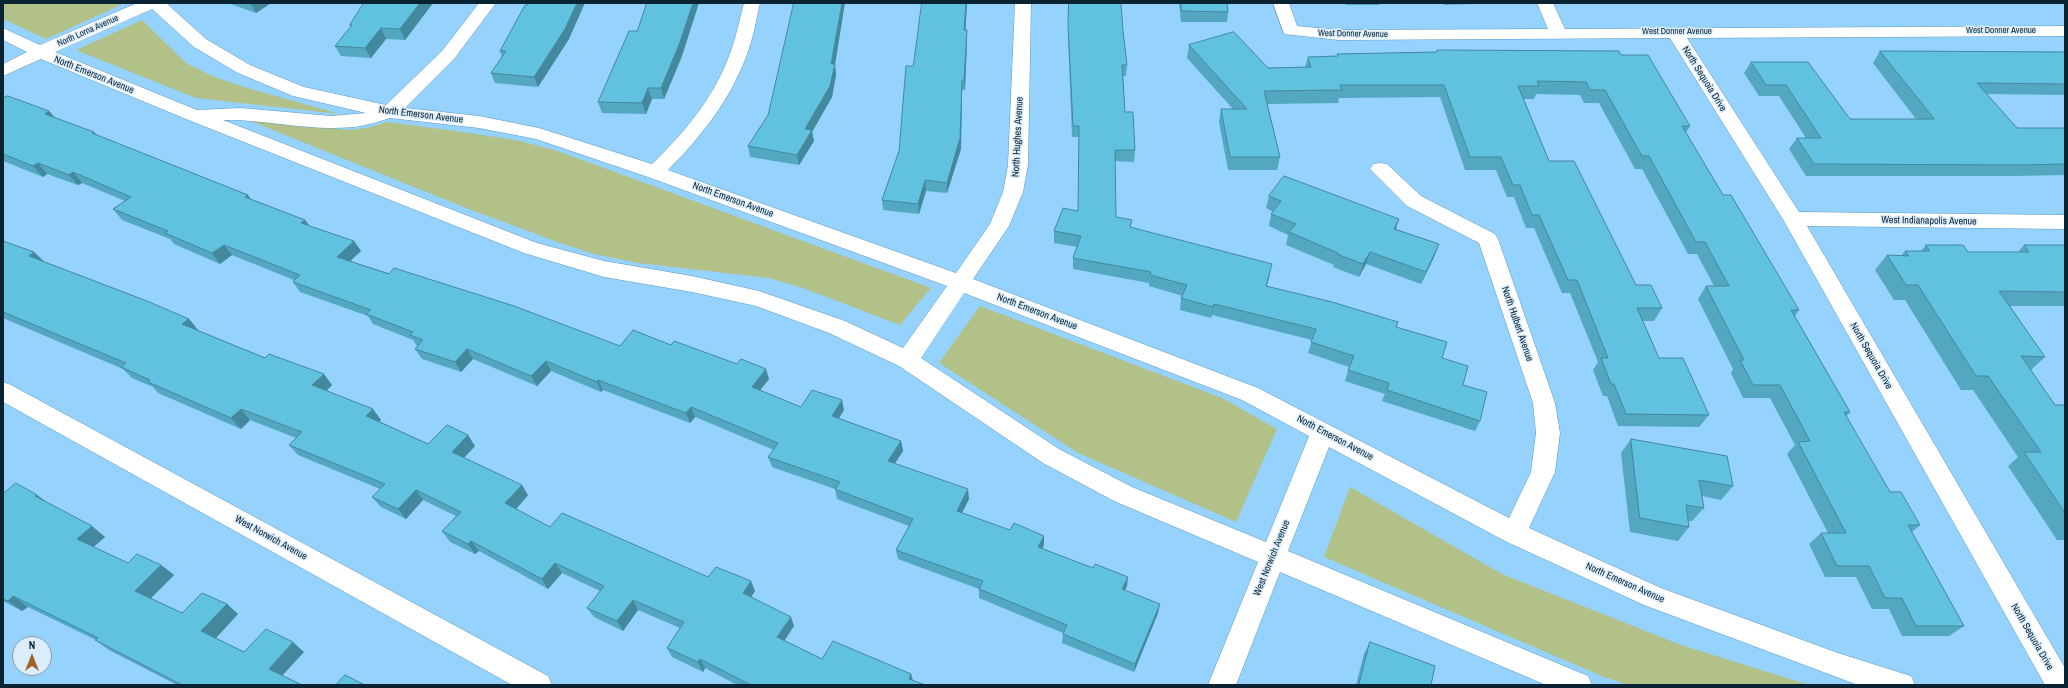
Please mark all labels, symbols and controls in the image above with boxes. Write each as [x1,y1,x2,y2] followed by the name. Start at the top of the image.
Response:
[56,13,120,49] street label: North Lorna Avenue
[1966,26,2036,36] street label: West Donner Avenue
[1642,27,1712,37] street label: West Donner Avenue
[1318,28,1388,40] street label: West Donner Avenue
[1679,44,1729,114] street label: North Sequoia Drive
[52,53,136,97] street label: North Emerson Avenue
[1010,96,1026,178] street label: North Hughes Avenue
[378,104,464,126] street label: North Emerson Avenue
[691,180,775,220] street label: North Emerson Avenue
[1881,214,1977,228] street label: West Indianapolis Avenue
[1499,285,1535,363] street label: North Hulbert Avenue
[995,291,1079,333] street label: North Emerson Avenue
[1847,321,1895,391] street label: North Sequoia Drive
[1295,413,1375,463] street label: North Emerson Avenue
[233,513,309,563] street label: West Norwich Avenue
[1251,518,1293,598] street label: West Norwich Avenue
[1584,560,1666,606] street label: North Emerson Avenue
[2008,602,2056,672] street label: North Sequoia Drive
[12,636,52,676] north arrow
[29,638,35,652] text: N

